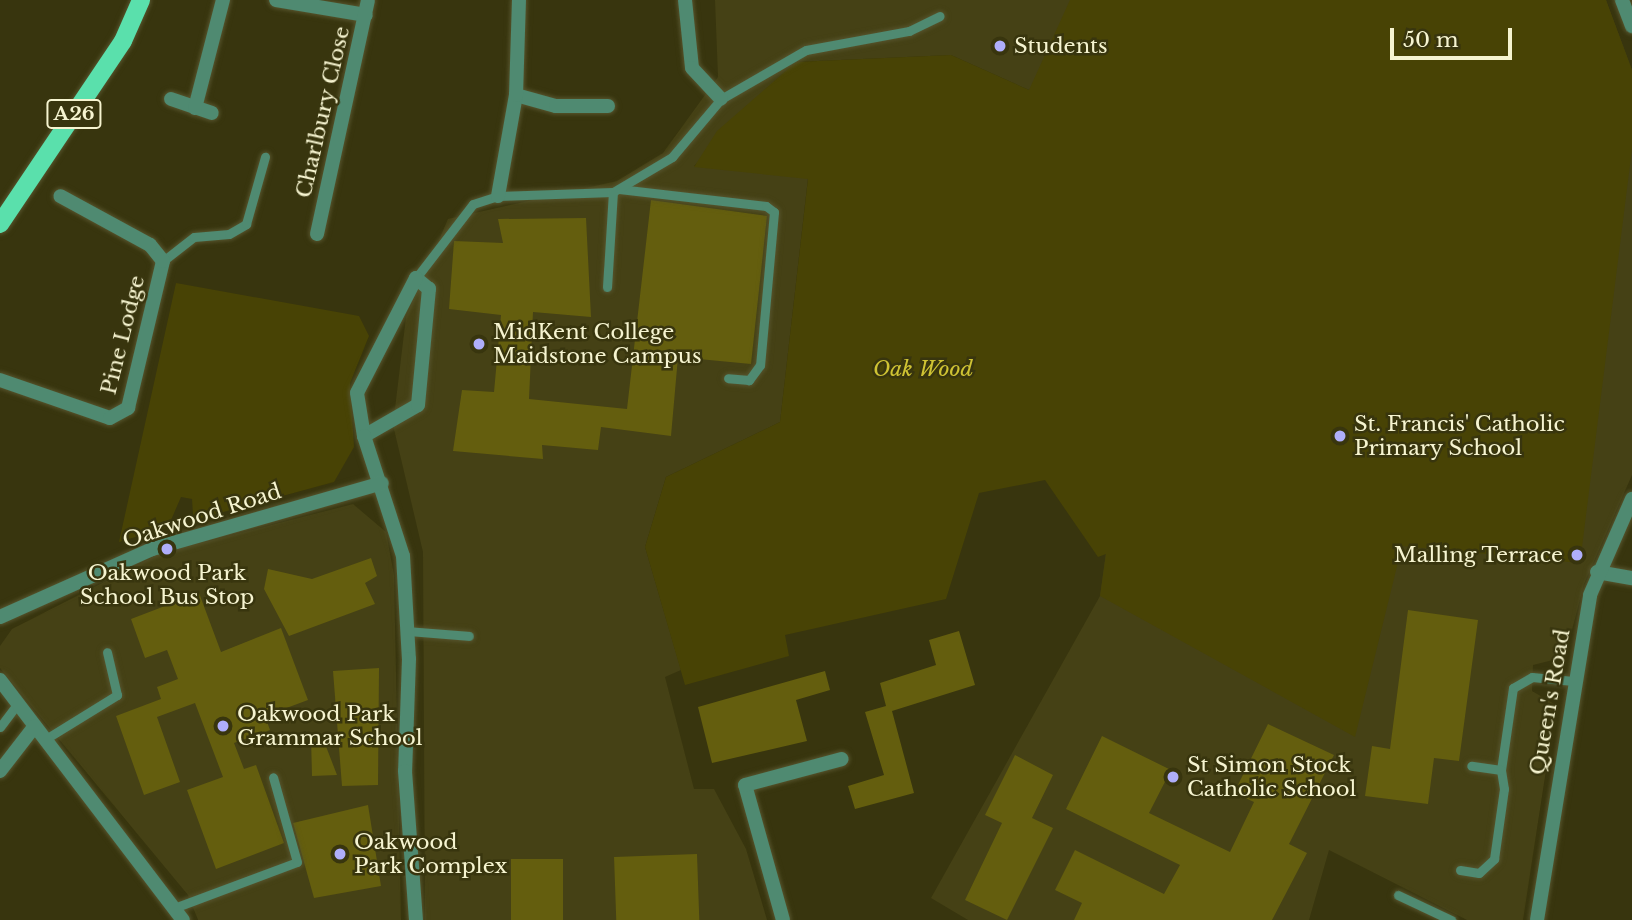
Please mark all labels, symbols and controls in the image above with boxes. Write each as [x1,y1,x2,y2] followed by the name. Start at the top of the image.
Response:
[1394,14,1516,58] scale bar
[291,23,355,201] street label: Charlbury Close
[1403,27,1458,53] text: 50 m
[1014,33,1108,59] place label: Students
[992,38,1008,54] marker: Students
[46,98,102,130] road number: A26
[96,273,150,397] street label: Pine Lodge
[493,319,701,369] place label: MidKent College Maidstone Campus
[471,336,487,352] marker: MidKent College Maidstone Campus
[873,356,973,382] park label: Oak Wood
[1354,411,1565,461] place label: St. Francis' Catholic Primary School
[1332,428,1348,444] marker: St. Francis' Catholic Primary School
[119,478,285,554] street label: Oakwood Road
[159,541,175,557] marker: Oakwood Park School Bus Stop
[1393,542,1563,568] place label: Malling Terrace
[1569,547,1585,563] marker: Malling Terrace
[80,560,254,610] place label: Oakwood Park School Bus Stop
[1525,627,1575,777] street label: Queen's Road
[237,701,423,751] place label: Oakwood Park Grammar School
[215,718,231,734] marker: Oakwood Park Grammar School
[1187,752,1356,802] place label: St Simon Stock Catholic School
[1165,769,1181,785] marker: St Simon Stock Catholic School
[354,829,508,879] place label: Oakwood Park Complex
[332,846,348,862] marker: Oakwood Park Complex

